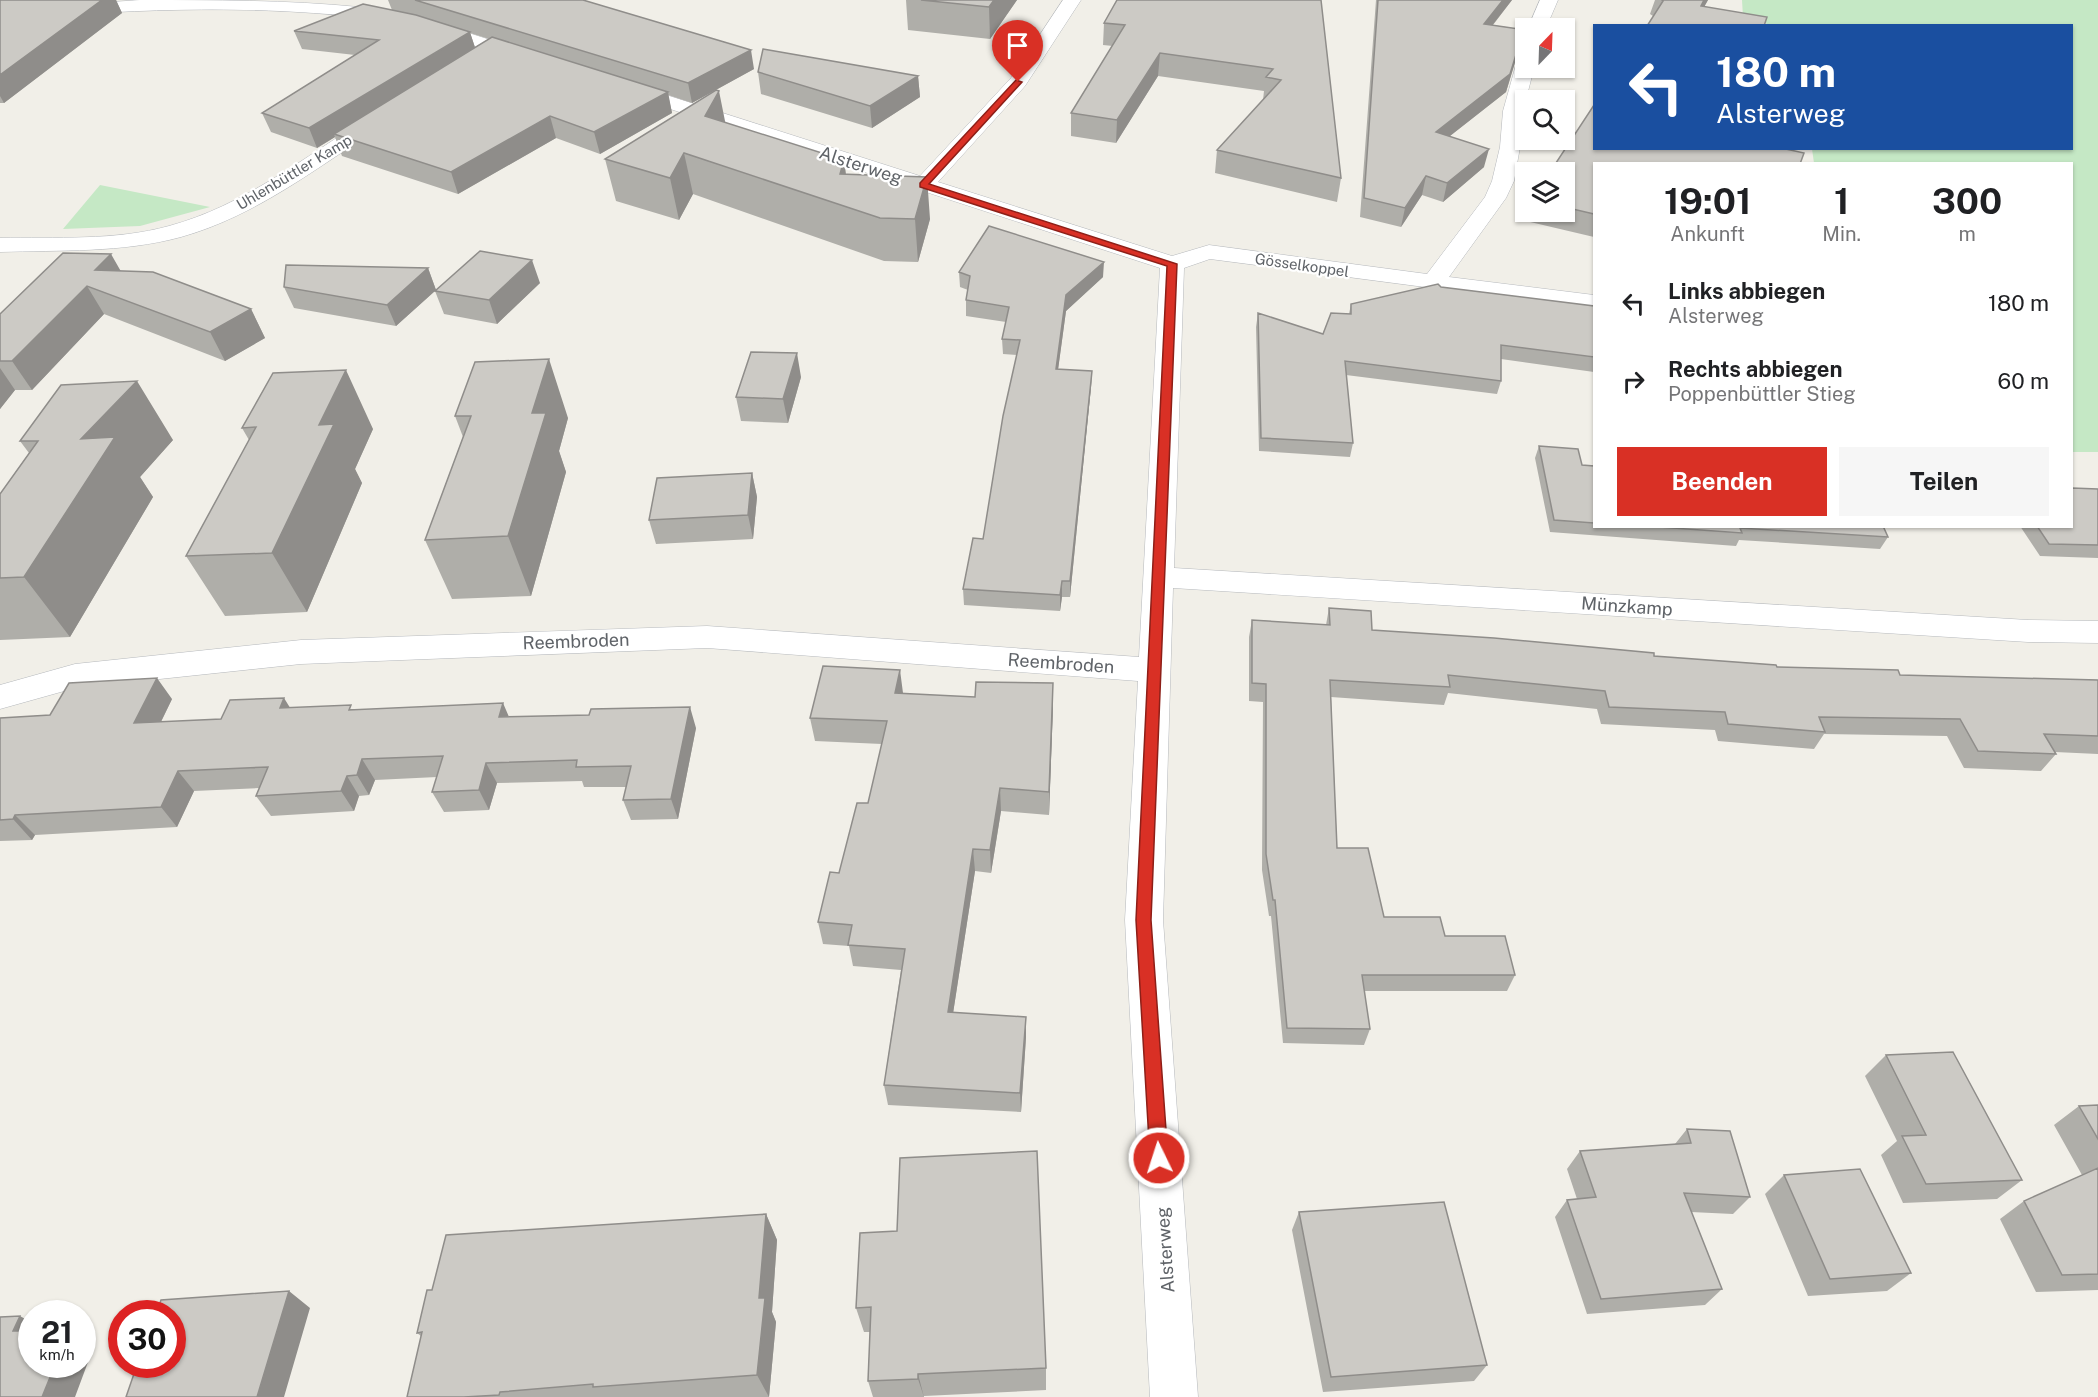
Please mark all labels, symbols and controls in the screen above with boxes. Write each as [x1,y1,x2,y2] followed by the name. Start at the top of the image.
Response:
[1515,18,1575,78] north arrow
[1515,18,1575,222] map controls
[992,20,1043,82] pin
[1001,29,1034,62] icon: arrive
[1716,47,1836,96] text: 180 m
[1617,48,1695,126] icon: left
[1515,90,1575,150] button: search
[1716,97,1845,129] text: Alsterweg
[233,131,355,213] street label: Uhlenbüttler Kamp
[817,142,905,188] street label: Alsterweg
[1515,162,1575,222] button: layers
[1664,180,1751,222] text: 19:01
[1834,180,1849,222] text: 1
[1932,180,2002,222] text: 300
[1670,222,1745,246] text: Ankunft
[1822,222,1861,246] text: Min.
[1958,222,1976,246] text: m
[1254,250,1350,280] street label: Gösselkoppel
[1668,278,1825,304] text: Links abbiegen
[1617,287,1650,320] icon: left
[1988,290,2049,316] text: 180 m
[1668,304,1764,328] text: Alsterweg
[1668,356,1843,382] text: Rechts abbiegen
[1617,365,1650,398] icon: right
[1998,368,2049,394] text: 60 m
[1668,382,1856,406] text: Poppenbüttler Stieg
[1617,447,1827,516] button: Beenden
[1839,447,2049,516] button: Teilen
[1581,592,1673,620] street label: Münzkamp
[522,629,630,653] street label: Reembroden
[1007,649,1115,677] street label: Reembroden
[1127,1126,1191,1190] position arrow
[1152,1206,1178,1294] street label: Alsterweg
[108,1300,186,1378] speed limit sign: 30
[41,1314,73,1350] text: 21
[39,1346,75,1363] text: km/h

